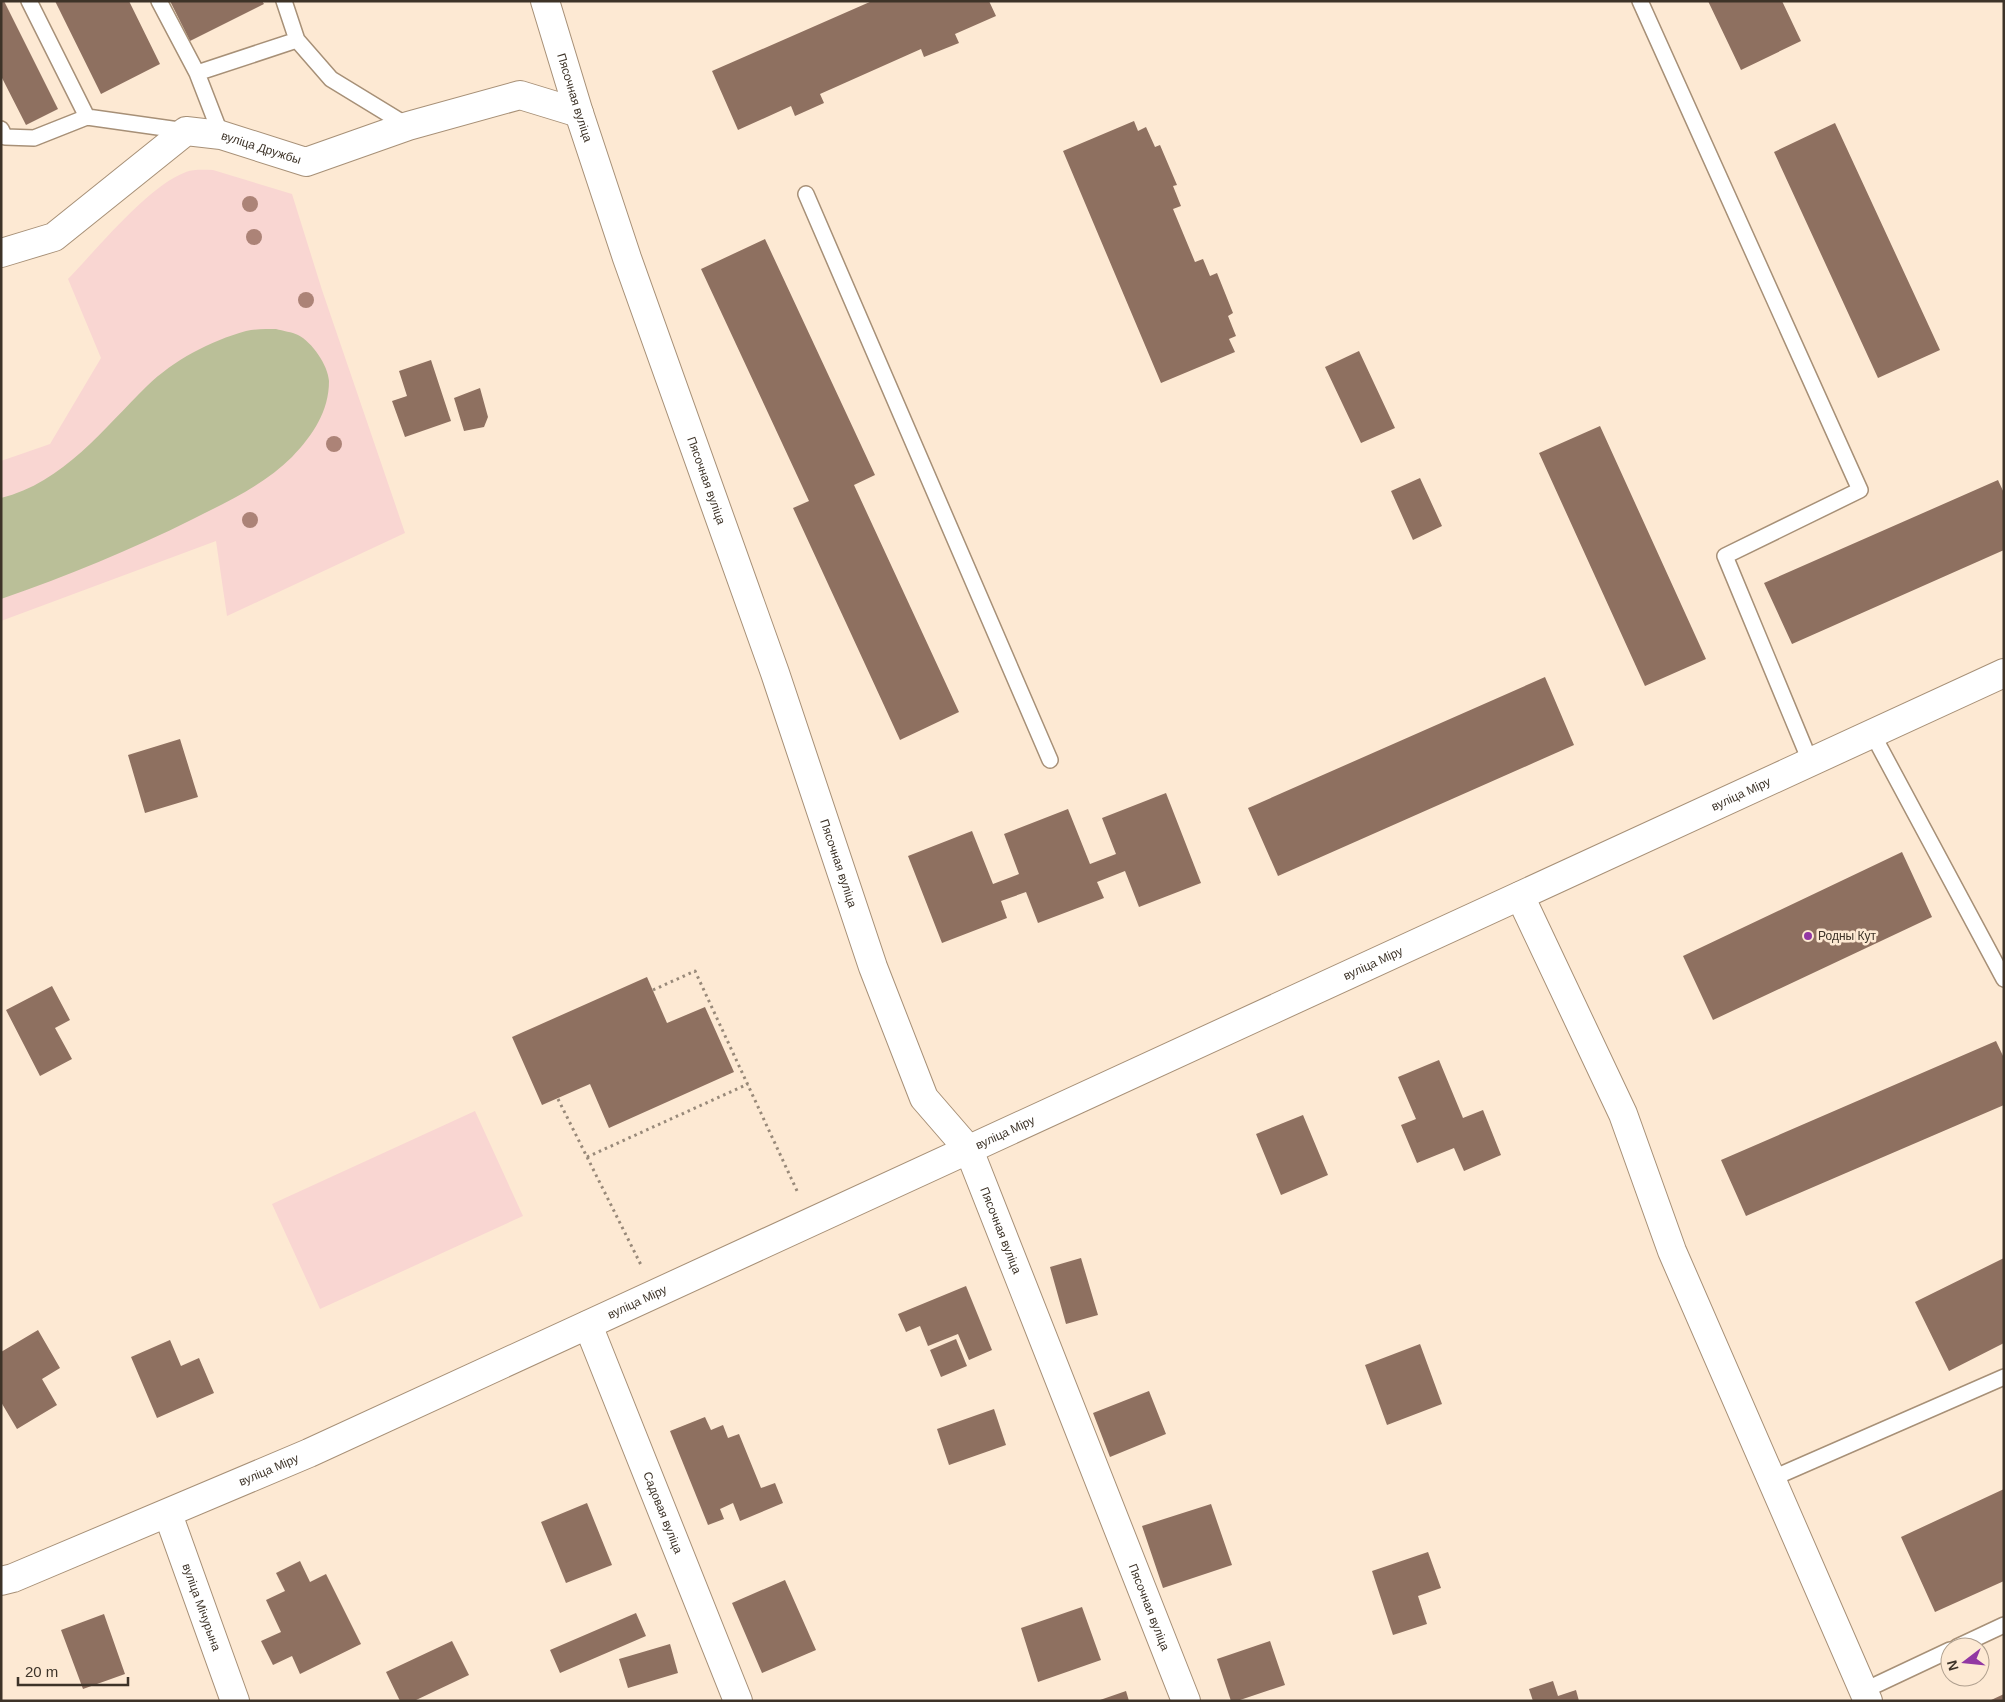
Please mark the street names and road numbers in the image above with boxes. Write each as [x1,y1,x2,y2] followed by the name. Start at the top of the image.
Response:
[554,51,595,144] street label: Пясочная вуліца
[219,129,303,167] street label: вуліца Дружбы
[684,435,729,527] street label: Пясочная вуліца
[1709,774,1773,814] street label: вуліца Міру
[817,817,860,910] street label: Пясочная вуліца
[1341,944,1405,983] street label: вуліца Міру
[973,1113,1037,1152] street label: вуліца Міру
[977,1185,1024,1276] street label: Пясочная вуліца
[605,1282,669,1322] street label: вуліца Міру
[237,1451,301,1489] street label: вуліца Міру
[640,1470,686,1556] street label: Садовая вуліца
[179,1562,224,1653] street label: вуліца Мічурына
[1126,1562,1173,1653] street label: Пясочная вуліца

